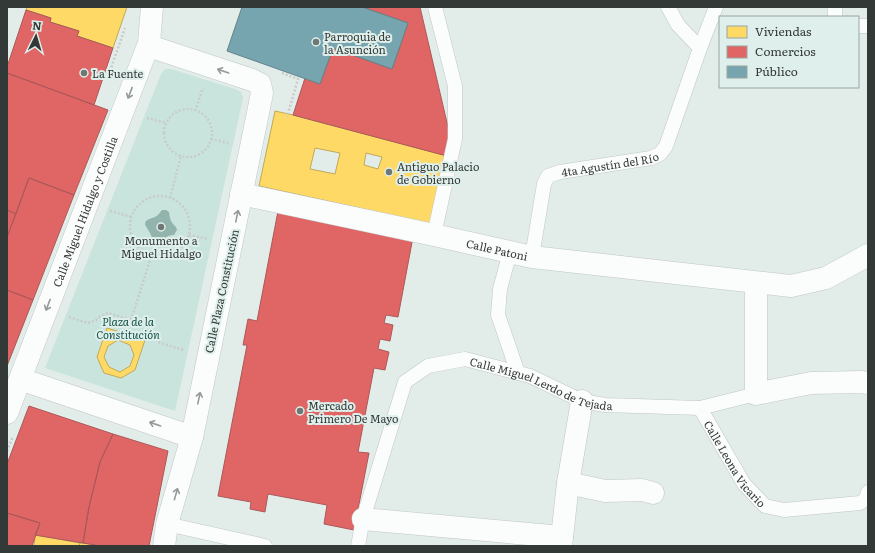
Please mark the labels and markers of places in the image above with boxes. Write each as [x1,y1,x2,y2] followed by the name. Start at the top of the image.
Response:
[324,28,391,57] place label: Parroquia de la Asunción
[311,37,321,47] marker: Parroquia de la Asunción
[92,65,144,81] place label: La Fuente
[79,68,89,78] marker: La Fuente
[397,158,479,187] place label: Antiguo Palacio de Gobierno
[384,167,394,177] marker: Antiguo Palacio de Gobierno
[156,222,166,232] marker: Monumento a Miguel Hidalgo
[121,232,201,261] place label: Monumento a Miguel Hidalgo
[308,397,398,426] place label: Mercado Primero De Mayo
[295,406,305,416] marker: Mercado Primero De Mayo

